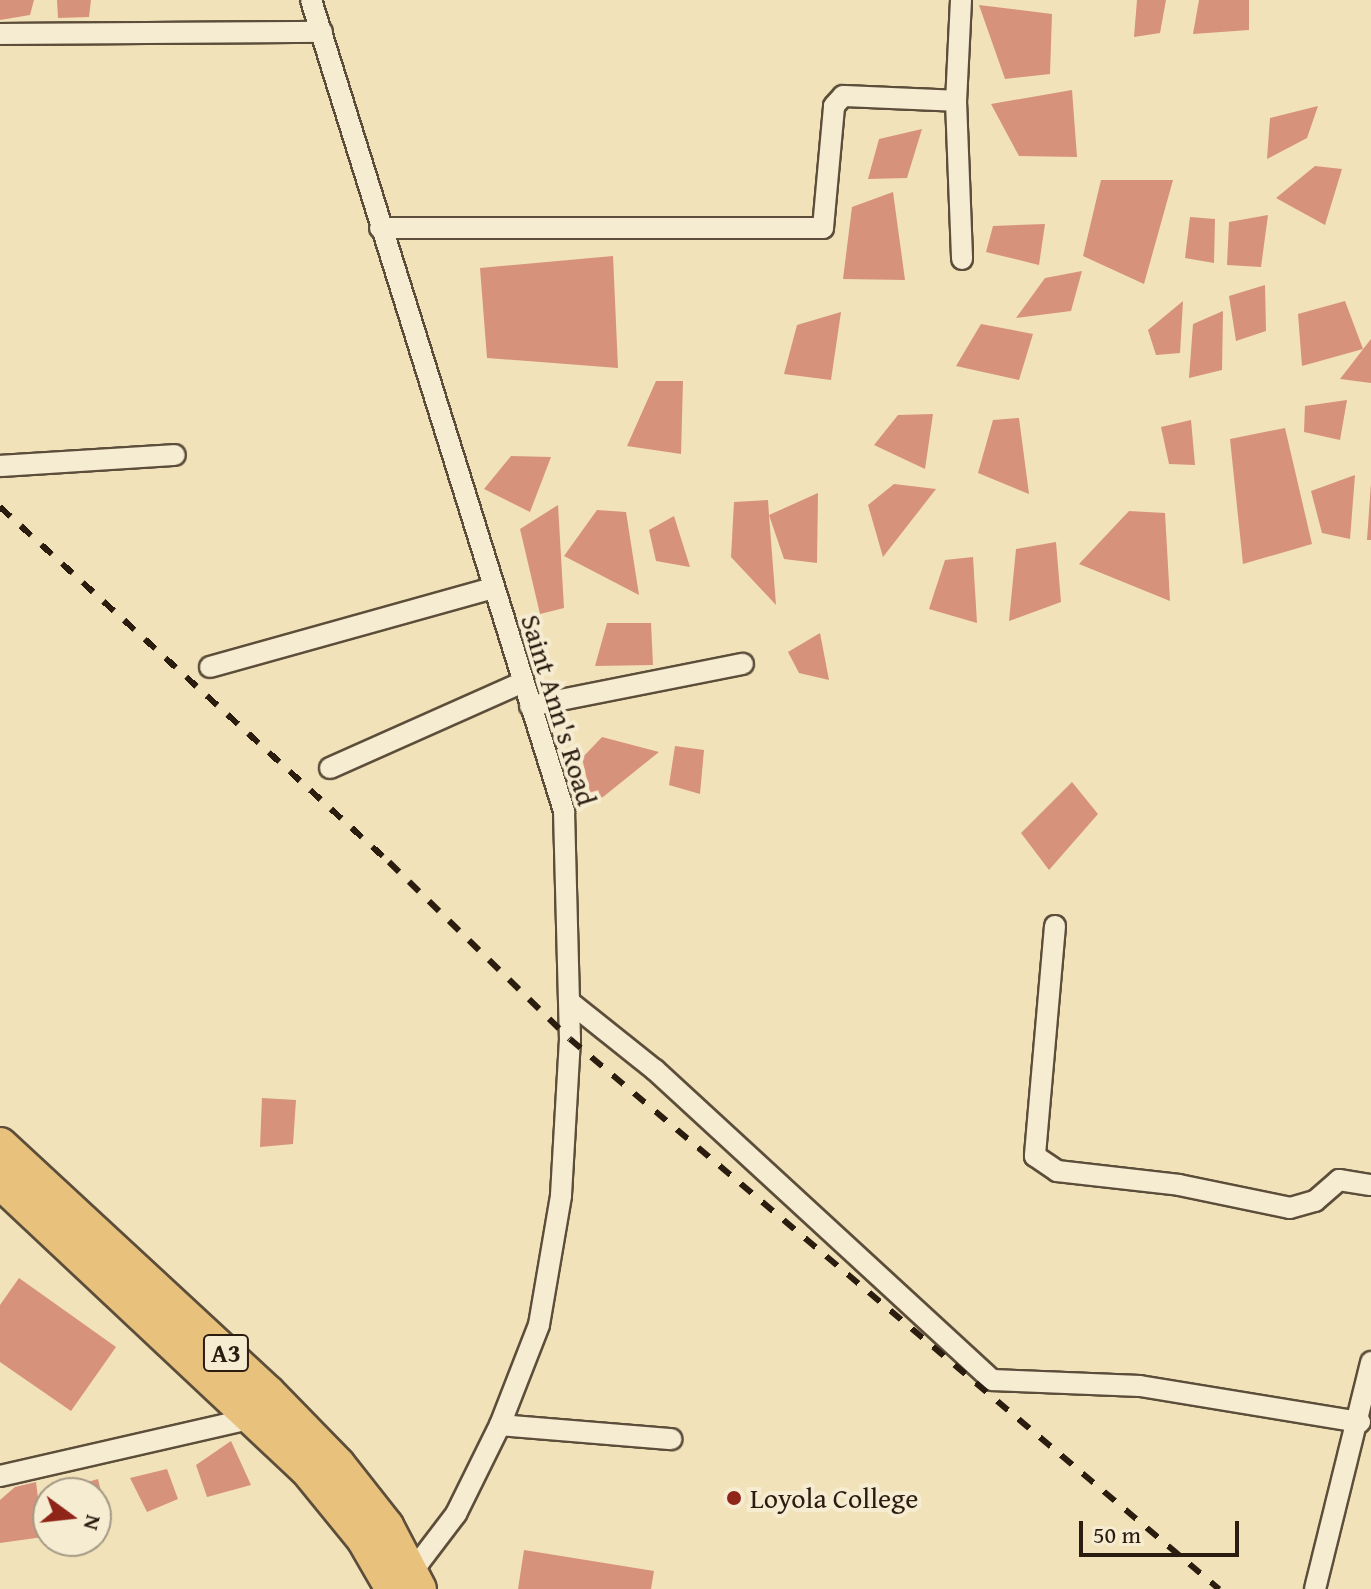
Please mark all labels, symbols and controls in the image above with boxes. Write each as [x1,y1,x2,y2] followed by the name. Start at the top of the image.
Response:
[514,610,604,810] street label: Saint Ann's Road
[202,1331,250,1375] road number: A3
[32,1477,112,1557] north arrow
[750,1481,918,1515] place label: Loyola College
[725,1489,743,1507] marker: Loyola College
[1083,1505,1243,1555] scale bar
[76,1511,111,1534] text: N
[1093,1517,1141,1552] text: 50 m

